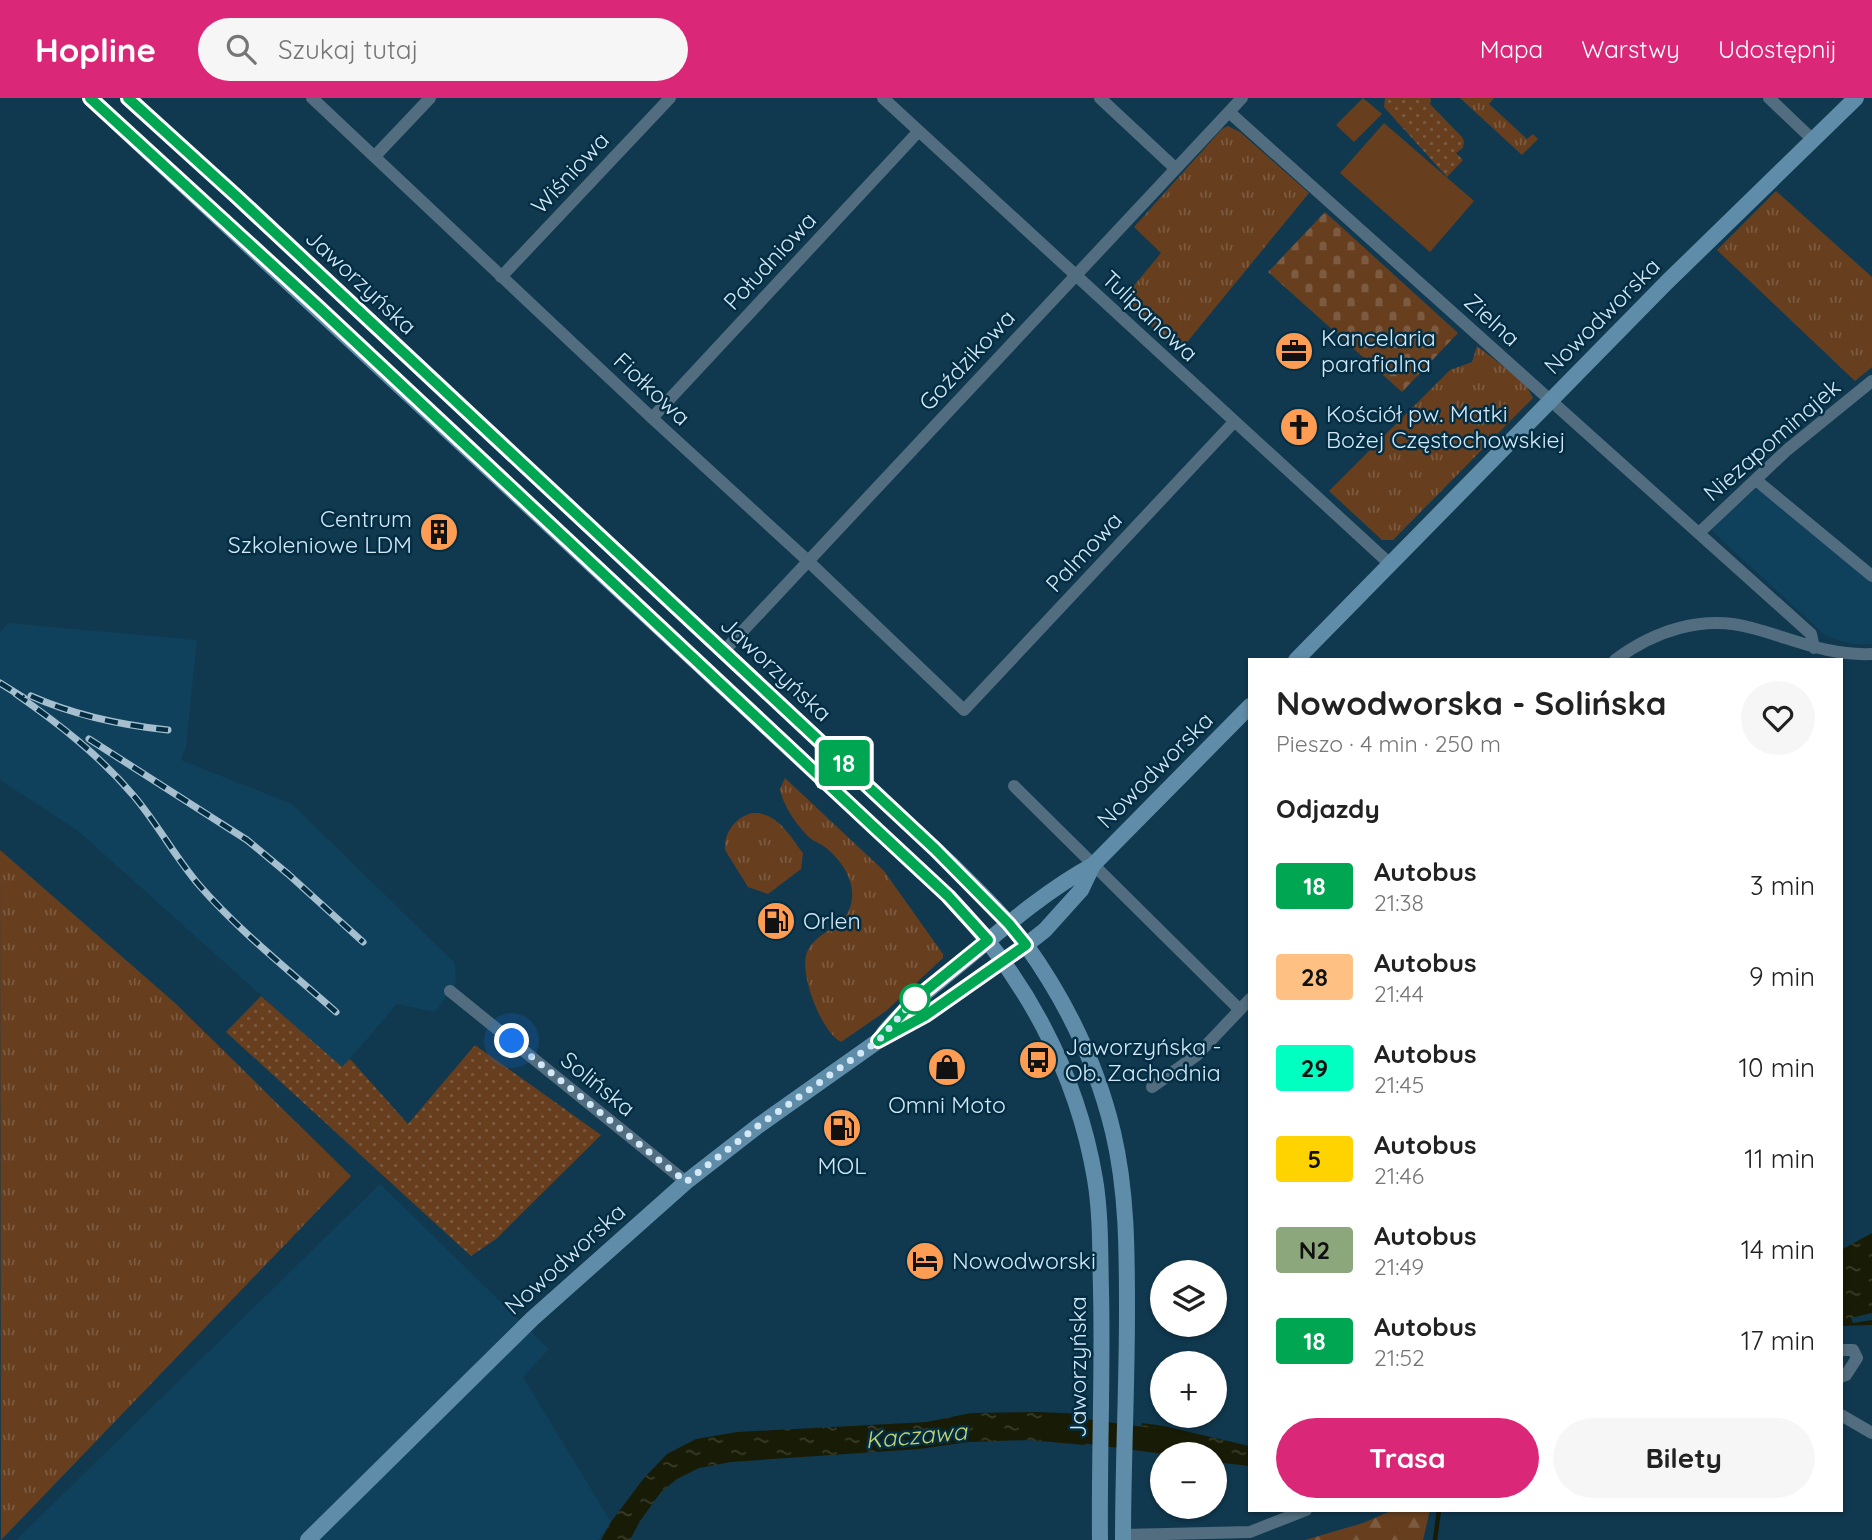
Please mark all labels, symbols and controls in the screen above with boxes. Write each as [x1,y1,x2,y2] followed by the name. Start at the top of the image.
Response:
[198,18,688,81] search box
[35,29,156,70] text: Hopline
[222,30,260,68] icon: search
[278,33,419,66] text: Szukaj tutaj
[1480,34,1543,64] text: Mapa
[1581,34,1680,64] text: Warstwy
[1718,34,1837,64] text: Udostępnij
[524,126,615,220] street label: Wiśniowa
[717,206,822,316] street label: Południowa
[300,223,423,340] street label: Jaworzyńska
[1537,251,1666,380] street label: Nowodworska
[1096,264,1204,367] street label: Tulipanowa
[1458,287,1526,352] street label: Zielna
[912,303,1021,416] street label: Goździkowa
[1321,323,1436,378] place label: Kancelaria parafialna
[1273,330,1315,372] office icon: Kancelaria parafialna
[608,346,697,431] street label: Fiołkowa
[1697,372,1846,507] street label: Niezapominajek
[1326,399,1566,454] place label: Kościół pw. Matki Bożej Częstochowskiej
[1278,406,1320,448] church icon: Kościół pw. Matki Bożej Częstochowskiej
[228,504,412,559] place label: Centrum Szkoleniowe LDM
[1039,506,1128,598] street label: Palmowa
[418,511,460,553] building icon: Centrum Szkoleniowe LDM
[715,610,838,727] street label: Jaworzyńska
[1741,681,1815,755] button: heart
[1276,682,1667,723] text: Nowodworska - Solińska
[1090,705,1219,834] street label: Nowodworska
[1276,729,1501,758] text: Pieszo · 4 min · 250 m
[812,740,876,786] line badge: 18
[833,748,855,778] text: 18
[1276,792,1380,825] text: Odjazdy
[1374,855,1476,888] text: Autobus
[1750,869,1815,902] text: 3 min
[1303,871,1326,901] text: 18
[1374,888,1424,917] text: 21:38
[755,900,797,942] fuel station icon: Orlen
[803,906,861,935] place label: Orlen
[1374,946,1476,979] text: Autobus
[1749,960,1815,993] text: 9 min
[1301,962,1328,992] text: 28
[1374,979,1424,1008] text: 21:44
[900,984,930,1014] unlabelled marker
[494,1023,529,1058] your location
[1065,1032,1222,1087] place label: Jaworzyńska - Ob. Zachodnia
[1374,1037,1476,1070] text: Autobus
[1017,1039,1059,1081] bus stop icon: Jaworzyńska - Ob. Zachodnia
[555,1045,641,1122] street label: Solińska
[926,1046,968,1088] shop icon: Omni Moto
[1739,1051,1815,1084] text: 10 min
[1301,1053,1328,1083] text: 29
[1374,1070,1424,1099] text: 21:45
[888,1090,1006,1119] place label: Omni Moto
[821,1107,863,1149] fuel station icon: MOL
[1374,1128,1476,1161] text: Autobus
[1744,1142,1815,1175] text: 11 min
[1308,1144,1321,1174] text: 5
[818,1151,866,1180] place label: MOL
[1374,1161,1424,1190] text: 21:46
[498,1197,631,1321] street label: Nowodworska
[1374,1219,1476,1252] text: Autobus
[1741,1233,1815,1266] text: 14 min
[1299,1235,1330,1265] text: N2
[904,1240,946,1282] hotel icon: Nowodworski
[952,1246,1096,1275] place label: Nowodworski
[1374,1252,1424,1281] text: 21:49
[1150,1260,1227,1519] map controls
[1150,1260,1227,1337] button: layers
[1063,1296,1092,1438] street label: Jaworzyńska
[1374,1310,1476,1343] text: Autobus
[1741,1324,1815,1357] text: 17 min
[1303,1326,1326,1356] text: 18
[1374,1343,1425,1372] text: 21:52
[1150,1351,1227,1428] button: +
[864,1415,969,1454] water label: Kaczawa
[1276,1418,1539,1498] button: Trasa
[1553,1418,1815,1498] button: Bilety
[1150,1442,1227,1519] button: −

